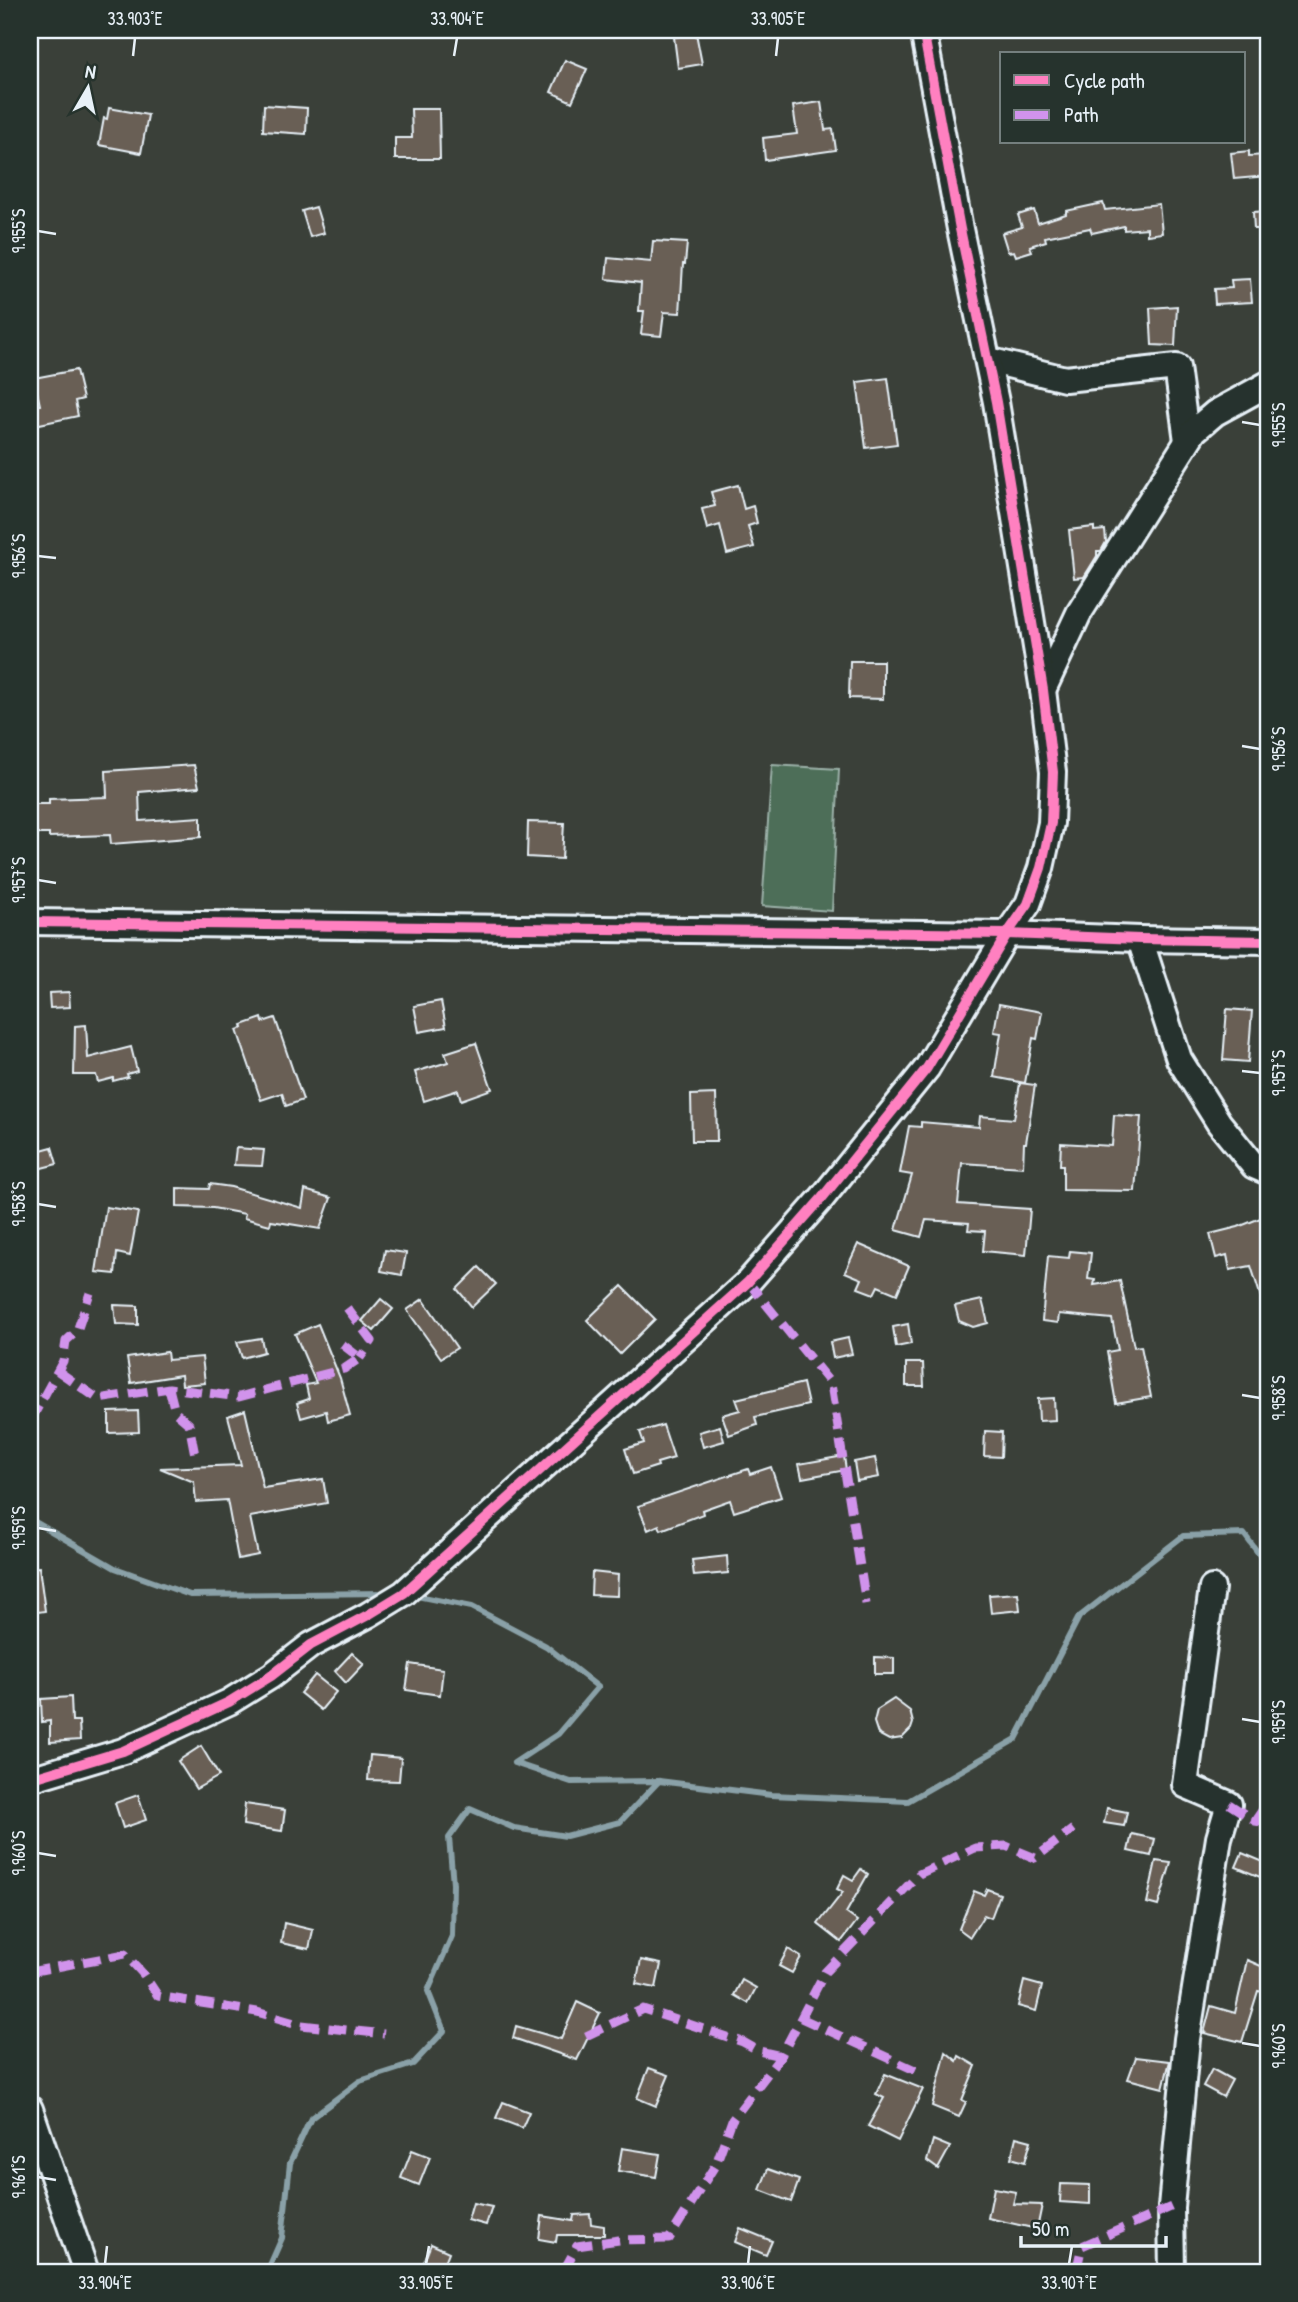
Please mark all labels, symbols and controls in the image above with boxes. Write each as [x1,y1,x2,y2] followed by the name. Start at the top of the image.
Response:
[108,6,162,31] text: 33.903°E
[430,6,484,31] text: 33.904°E
[751,6,805,31] text: 33.905°E
[52,52,122,122] north arrow
[1000,52,1246,144] legend
[84,58,98,85] text: N
[1064,66,1145,95] text: Cycle path
[1064,100,1099,129] text: Path
[6,209,31,253] text: 9.955°S
[1266,403,1291,447] text: 9.955°S
[6,534,31,578] text: 9.956°S
[1266,727,1291,771] text: 9.956°S
[6,857,31,903] text: 9.957°S
[1266,1050,1291,1096] text: 9.957°S
[6,1182,31,1226] text: 9.958°S
[1266,1376,1291,1420] text: 9.958°S
[6,1506,31,1550] text: 9.959°S
[1266,1700,1291,1744] text: 9.959°S
[6,1831,31,1875] text: 9.960°S
[1266,2024,1291,2068] text: 9.960°S
[6,2155,31,2199] text: 9.961°S
[1021,2204,1167,2248] scale bar
[1032,2214,1069,2243] text: 50 m
[78,2270,132,2295] text: 33.904°E
[399,2270,453,2295] text: 33.905°E
[721,2270,775,2295] text: 33.906°E
[1041,2270,1097,2295] text: 33.907°E

